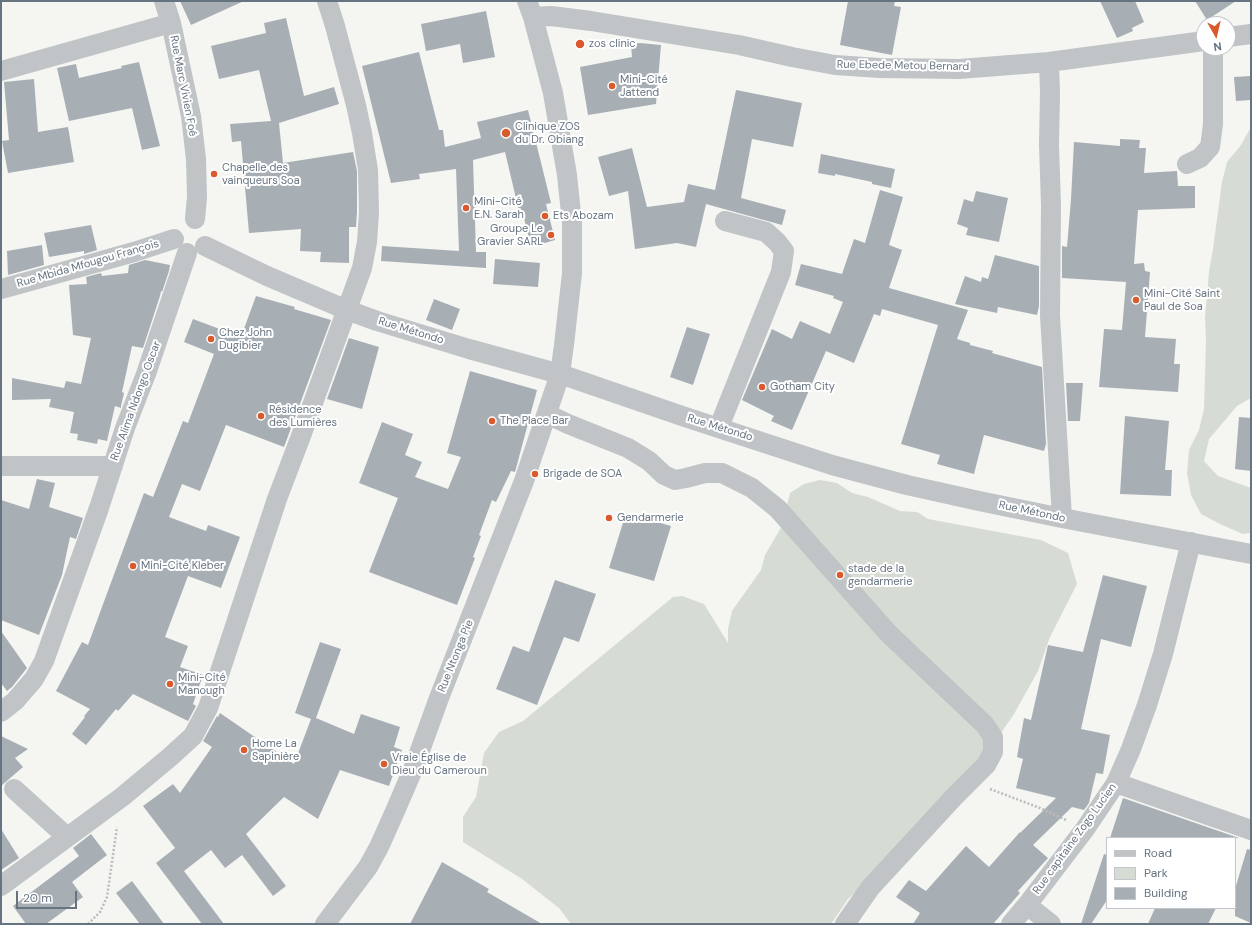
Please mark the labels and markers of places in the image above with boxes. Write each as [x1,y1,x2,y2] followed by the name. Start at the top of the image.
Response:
[589,37,636,51] place label: zos clinic
[574,38,586,50] marker: zos clinic
[620,73,668,99] place label: Mini-Cité Jattend
[607,81,617,91] marker: Mini-Cité Jattend
[515,120,584,146] place label: Clinique ZOS du Dr. Obiang
[500,127,512,139] marker: Clinique ZOS du Dr. Obiang
[222,161,300,187] place label: Chapelle des vainqueurs Soa
[209,169,219,179] marker: Chapelle des vainqueurs Soa
[474,195,524,221] place label: Mini-Cité E.N. Sarah
[461,203,471,213] marker: Mini-Cité E.N. Sarah
[553,209,614,223] place label: Ets Abozam
[540,211,550,221] marker: Ets Abozam
[477,222,543,248] place label: Groupe Le Gravier SARL
[546,230,556,240] marker: Groupe Le Gravier SARL
[1144,287,1220,313] place label: Mini-Cité Saint Paul de Soa
[1131,295,1141,305] marker: Mini-Cité Saint Paul de Soa
[219,326,272,352] place label: Chez John Dugibier
[206,334,216,344] marker: Chez John Dugibier
[770,380,835,394] place label: Gotham City
[757,382,767,392] marker: Gotham City
[269,403,337,429] place label: Résidence des Lumières
[256,411,266,421] marker: Résidence des Lumières
[500,414,569,428] place label: The Place Bar
[487,416,497,426] marker: The Place Bar
[543,467,622,481] place label: Brigade de SOA
[530,469,540,479] marker: Brigade de SOA
[617,511,684,525] place label: Gendarmerie
[604,513,614,523] marker: Gendarmerie
[141,559,224,573] place label: Mini-Cité Kleber
[128,561,138,571] marker: Mini-Cité Kleber
[848,562,912,588] place label: stade de la gendarmerie
[835,570,845,580] marker: stade de la gendarmerie
[178,671,226,697] place label: Mini-Cité Manough
[165,679,175,689] marker: Mini-Cité Manough
[252,737,299,763] place label: Home La Sapinière
[239,745,249,755] marker: Home La Sapinière
[392,751,487,777] place label: Vraie Église de Dieu du Cameroun
[379,759,389,769] marker: Vraie Église de Dieu du Cameroun

